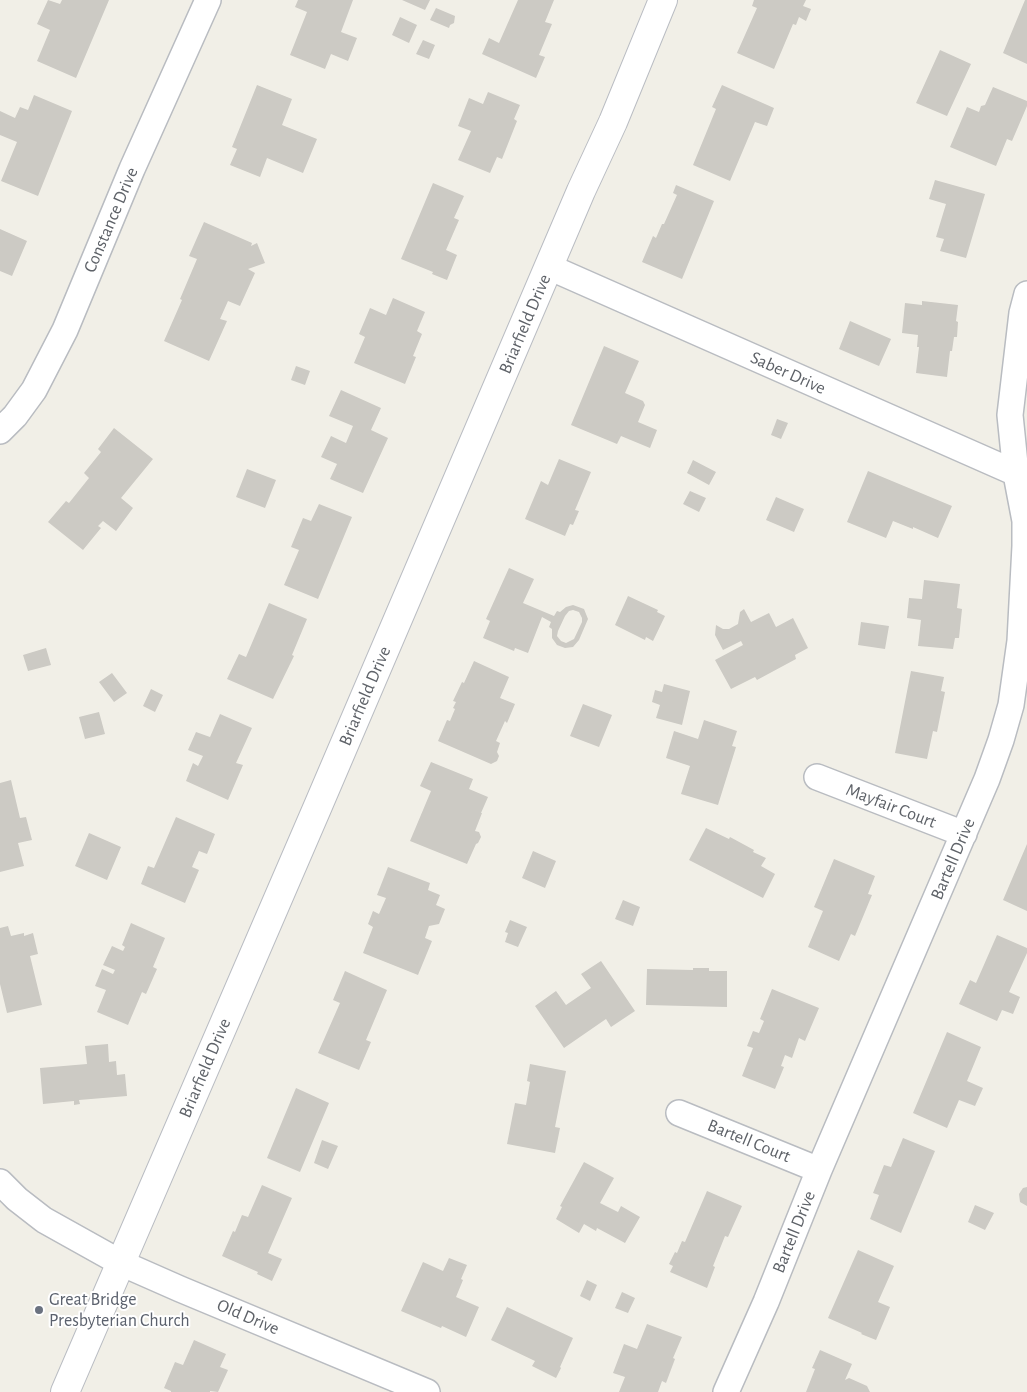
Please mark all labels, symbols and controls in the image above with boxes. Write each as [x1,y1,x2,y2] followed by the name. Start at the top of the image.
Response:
[79,164,143,276] street label: Constance Drive
[494,271,556,377] street label: Briarfield Drive
[747,347,829,399] street label: Saber Drive
[334,643,396,749] street label: Briarfield Drive
[843,779,939,833] street label: Mayfair Court
[926,815,980,903] street label: Bartell Drive
[174,1015,236,1121] street label: Briarfield Drive
[704,1115,794,1167] street label: Bartell Court
[768,1188,820,1276] street label: Bartell Drive
[49,1289,190,1332] place label: Great Bridge Presbyterian Church
[214,1294,282,1340] street label: Old Drive
[33,1304,45,1316] marker: Great Bridge Presbyterian Church

